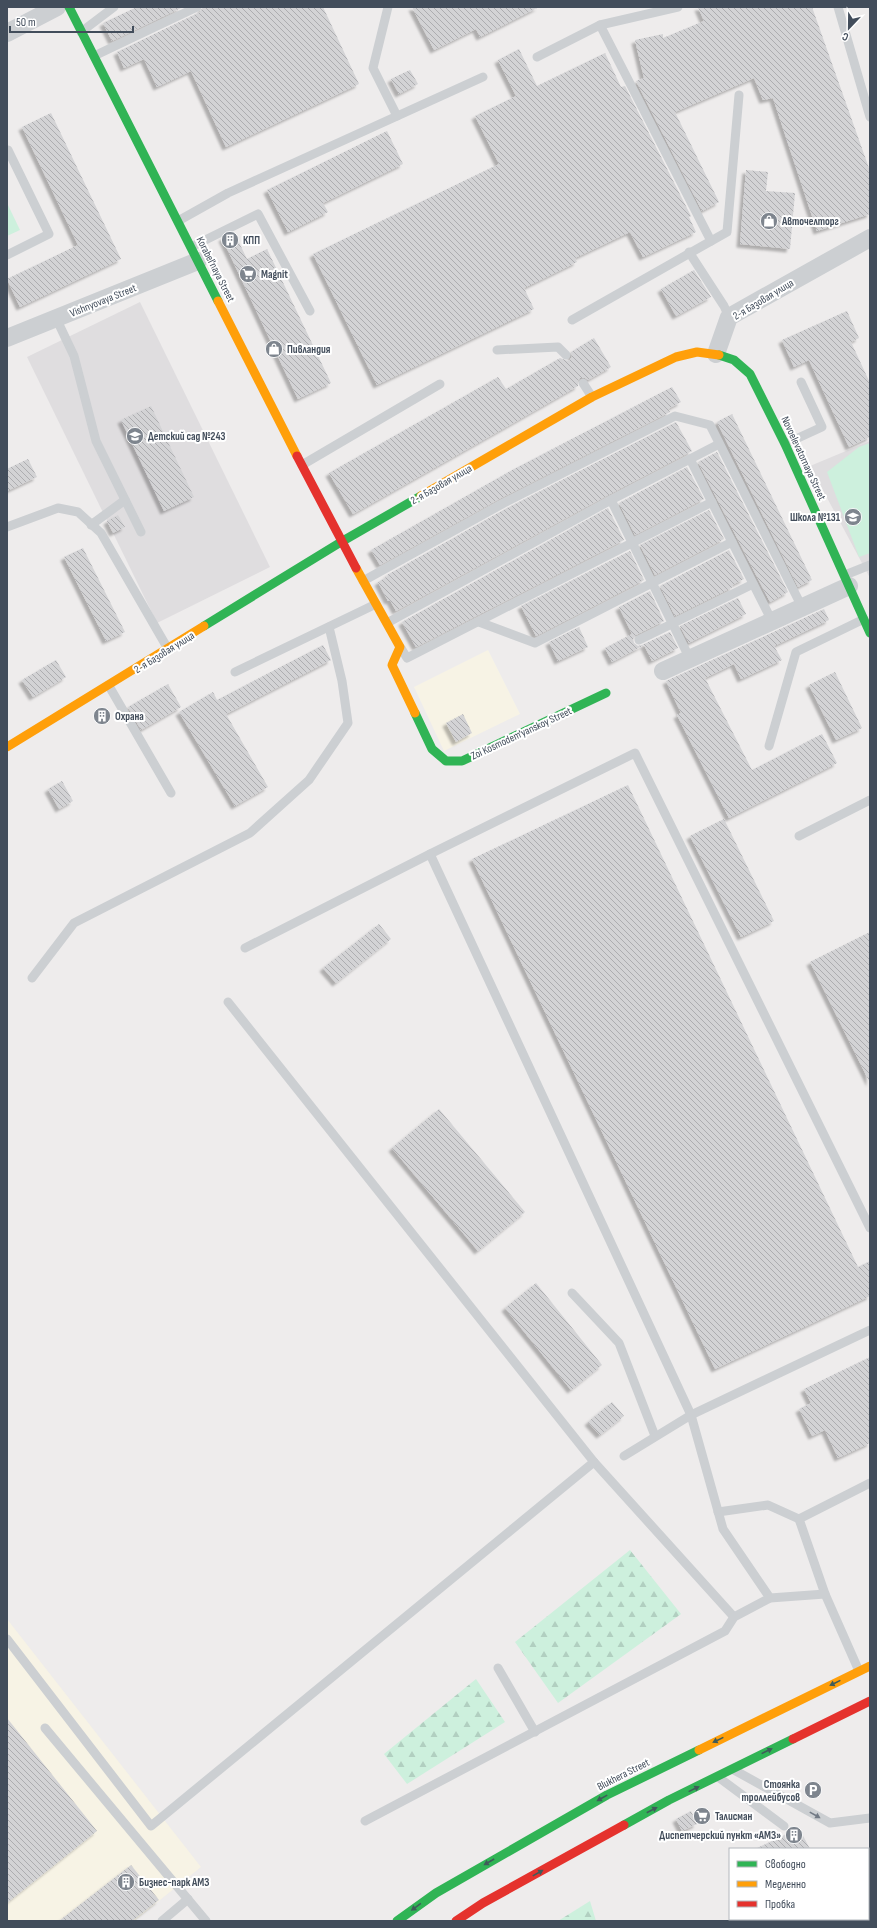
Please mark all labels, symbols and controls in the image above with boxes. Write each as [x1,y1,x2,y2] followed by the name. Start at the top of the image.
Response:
[10,8,133,34] scale bar
[829,8,869,48] north arrow
[16,15,36,30] text: 50 m
[840,30,850,44] text: С
[759,211,779,231] shop icon: Авточелторг
[781,215,840,228] place label: Авточелторг
[220,230,240,250] building icon: КПП
[194,234,238,305] street label: Korabel'naya Street
[243,234,260,247] place label: КПП
[238,264,258,284] supermarket icon: Magnit
[261,268,288,281] place label: Magnit
[731,276,796,323] street label: 2-я Базовая улица
[68,281,139,320] street label: Vishnyovaya Street
[264,339,284,359] shop icon: Пивландия
[287,343,331,356] place label: Пивландия
[778,414,829,503] street label: Novoelevatornaya Street
[125,426,145,446] school or university icon: Детский сад №243
[148,430,226,443] place label: Детский сад №243
[408,462,474,507] street label: 2-я Базовая улица
[843,507,863,527] school or university icon: Школа №131
[790,511,841,524] place label: Школа №131
[132,629,197,676] street label: 2-я Базовая улица
[469,704,574,763] street label: Zoi Kosmodem'yanskoy Street
[92,706,112,726] building icon: Охрана
[115,710,144,723] place label: Охрана
[829,1680,841,1686] one-way arrow
[713,1737,724,1743] one-way arrow
[762,1748,773,1755] one-way arrow
[595,1755,652,1793] street label: Blukhera Street
[742,1778,800,1804] place label: Стоянка троллейбусов
[803,1780,823,1800] parking icon: Стоянка троллейбусов
[688,1786,699,1792] one-way arrow
[596,1794,608,1801] one-way arrow
[692,1806,712,1826] supermarket icon: Талисман
[646,1807,657,1813] one-way arrow
[715,1810,753,1823] place label: Талисман
[810,1812,821,1819] one-way arrow
[784,1825,804,1845] building icon: Диспетчерский пункт «АМЗ»
[659,1829,781,1842] place label: Диспетчерский пункт «АМЗ»
[729,1848,869,1920] legend
[765,1857,806,1872] text: Свободно
[483,1859,495,1866] one-way arrow
[532,1869,544,1876] one-way arrow
[116,1872,136,1892] building icon: Бизнес-парк АМЗ
[139,1876,209,1889] place label: Бизнес-парк АМЗ
[765,1877,806,1892] text: Медленно
[765,1897,796,1912] text: Пробка
[411,1903,422,1911] one-way arrow

